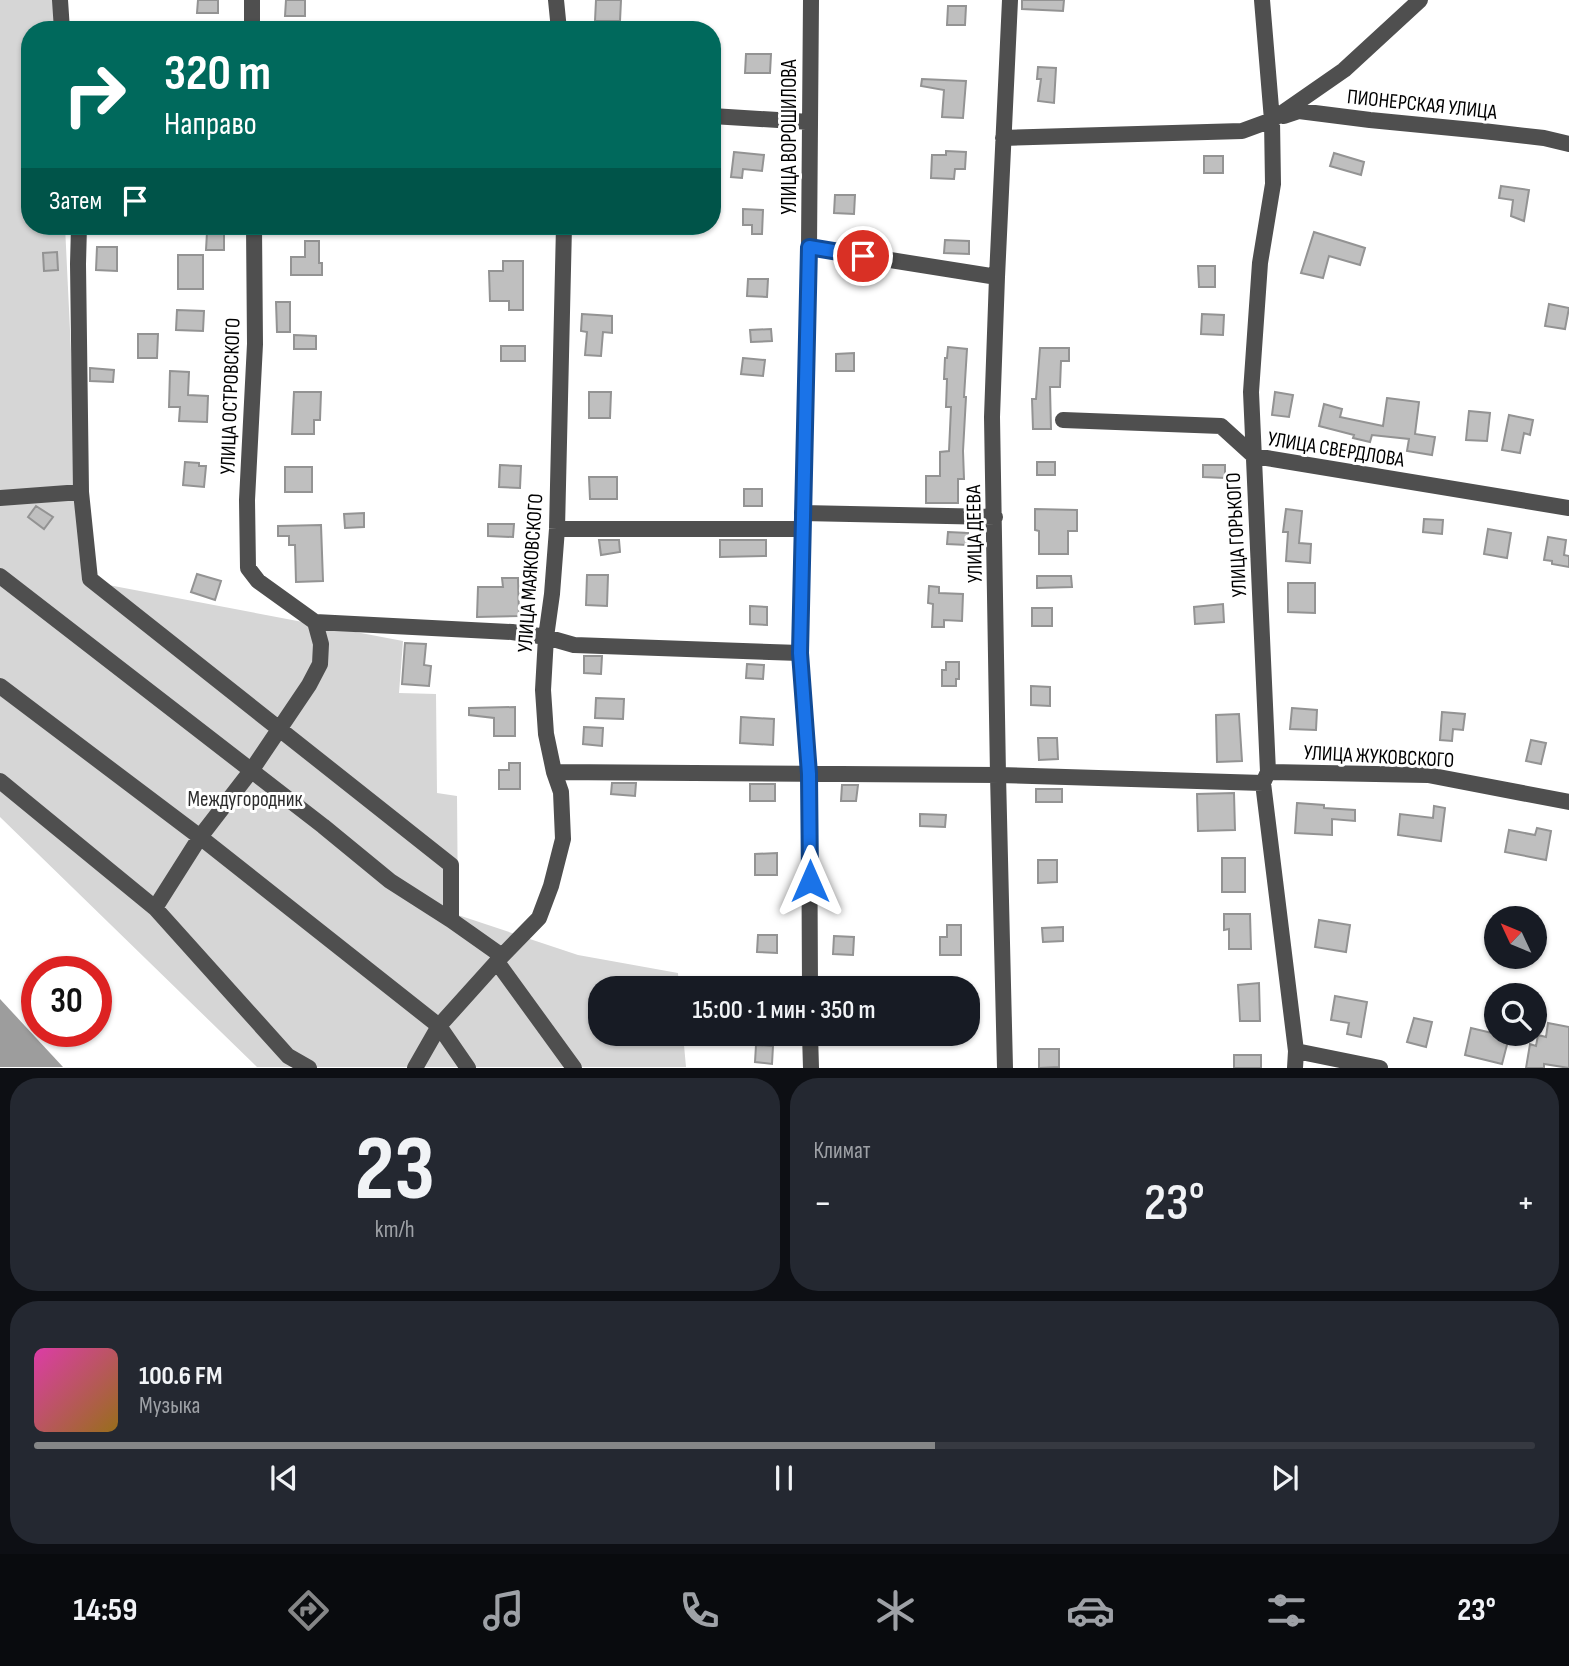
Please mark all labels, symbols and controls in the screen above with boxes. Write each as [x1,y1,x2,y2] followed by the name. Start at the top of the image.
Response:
[164,45,271,104] text: 320 m
[49,49,140,140] icon: right
[777,58,802,215] street label: УЛИЦА ВОРОШИЛОВА
[1346,84,1499,125] street label: ПИОНЕРСКАЯ УЛИЦА
[164,105,257,144] text: Направо
[116,182,154,220] icon: arrive
[49,186,102,217] text: Затем
[833,226,893,286] pin
[844,237,882,275] icon: arrive
[215,317,246,475] street label: УЛИЦА ОСТРОВСКОГО
[1266,426,1407,473] street label: УЛИЦА СВЕРДЛОВА
[1221,472,1252,598] street label: УЛИЦА ГОРЬКОГО
[961,484,988,583] street label: УЛИЦА ДЕЕВА
[512,493,549,653] street label: УЛИЦА МАЯКОВСКОГО
[1303,740,1455,773] street label: УЛИЦА ЖУКОВСКОГО
[188,787,303,812] park label: Междугородник
[773,844,847,918] position arrow
[1484,906,1547,970] north arrow
[1484,906,1547,1046] map controls
[21,956,112,1047] speed limit sign: 30
[1484,983,1547,1046] button: search
[693,995,875,1026] text: 15:00 · 1 мин · 350 m
[354,1116,435,1225] text: 23
[814,1137,871,1165] text: Климат
[1144,1172,1205,1235] text: 23°
[814,1181,832,1226] text: −
[1516,1181,1535,1226] text: +
[375,1216,415,1244] text: km/h
[139,1361,222,1392] text: 100.6 FM
[139,1392,200,1420] text: Музыка
[265,1459,303,1497] icon: previous
[765,1459,803,1497] icon: pause
[1266,1459,1304,1497] icon: next
[284,1586,333,1635] icon: directions
[479,1586,528,1635] icon: music
[675,1586,724,1635] icon: phone
[871,1586,920,1635] icon: climate
[1066,1586,1115,1635] icon: car
[1262,1586,1311,1635] icon: filters
[73,1591,137,1630] text: 14:59
[1457,1591,1496,1630] text: 23°

